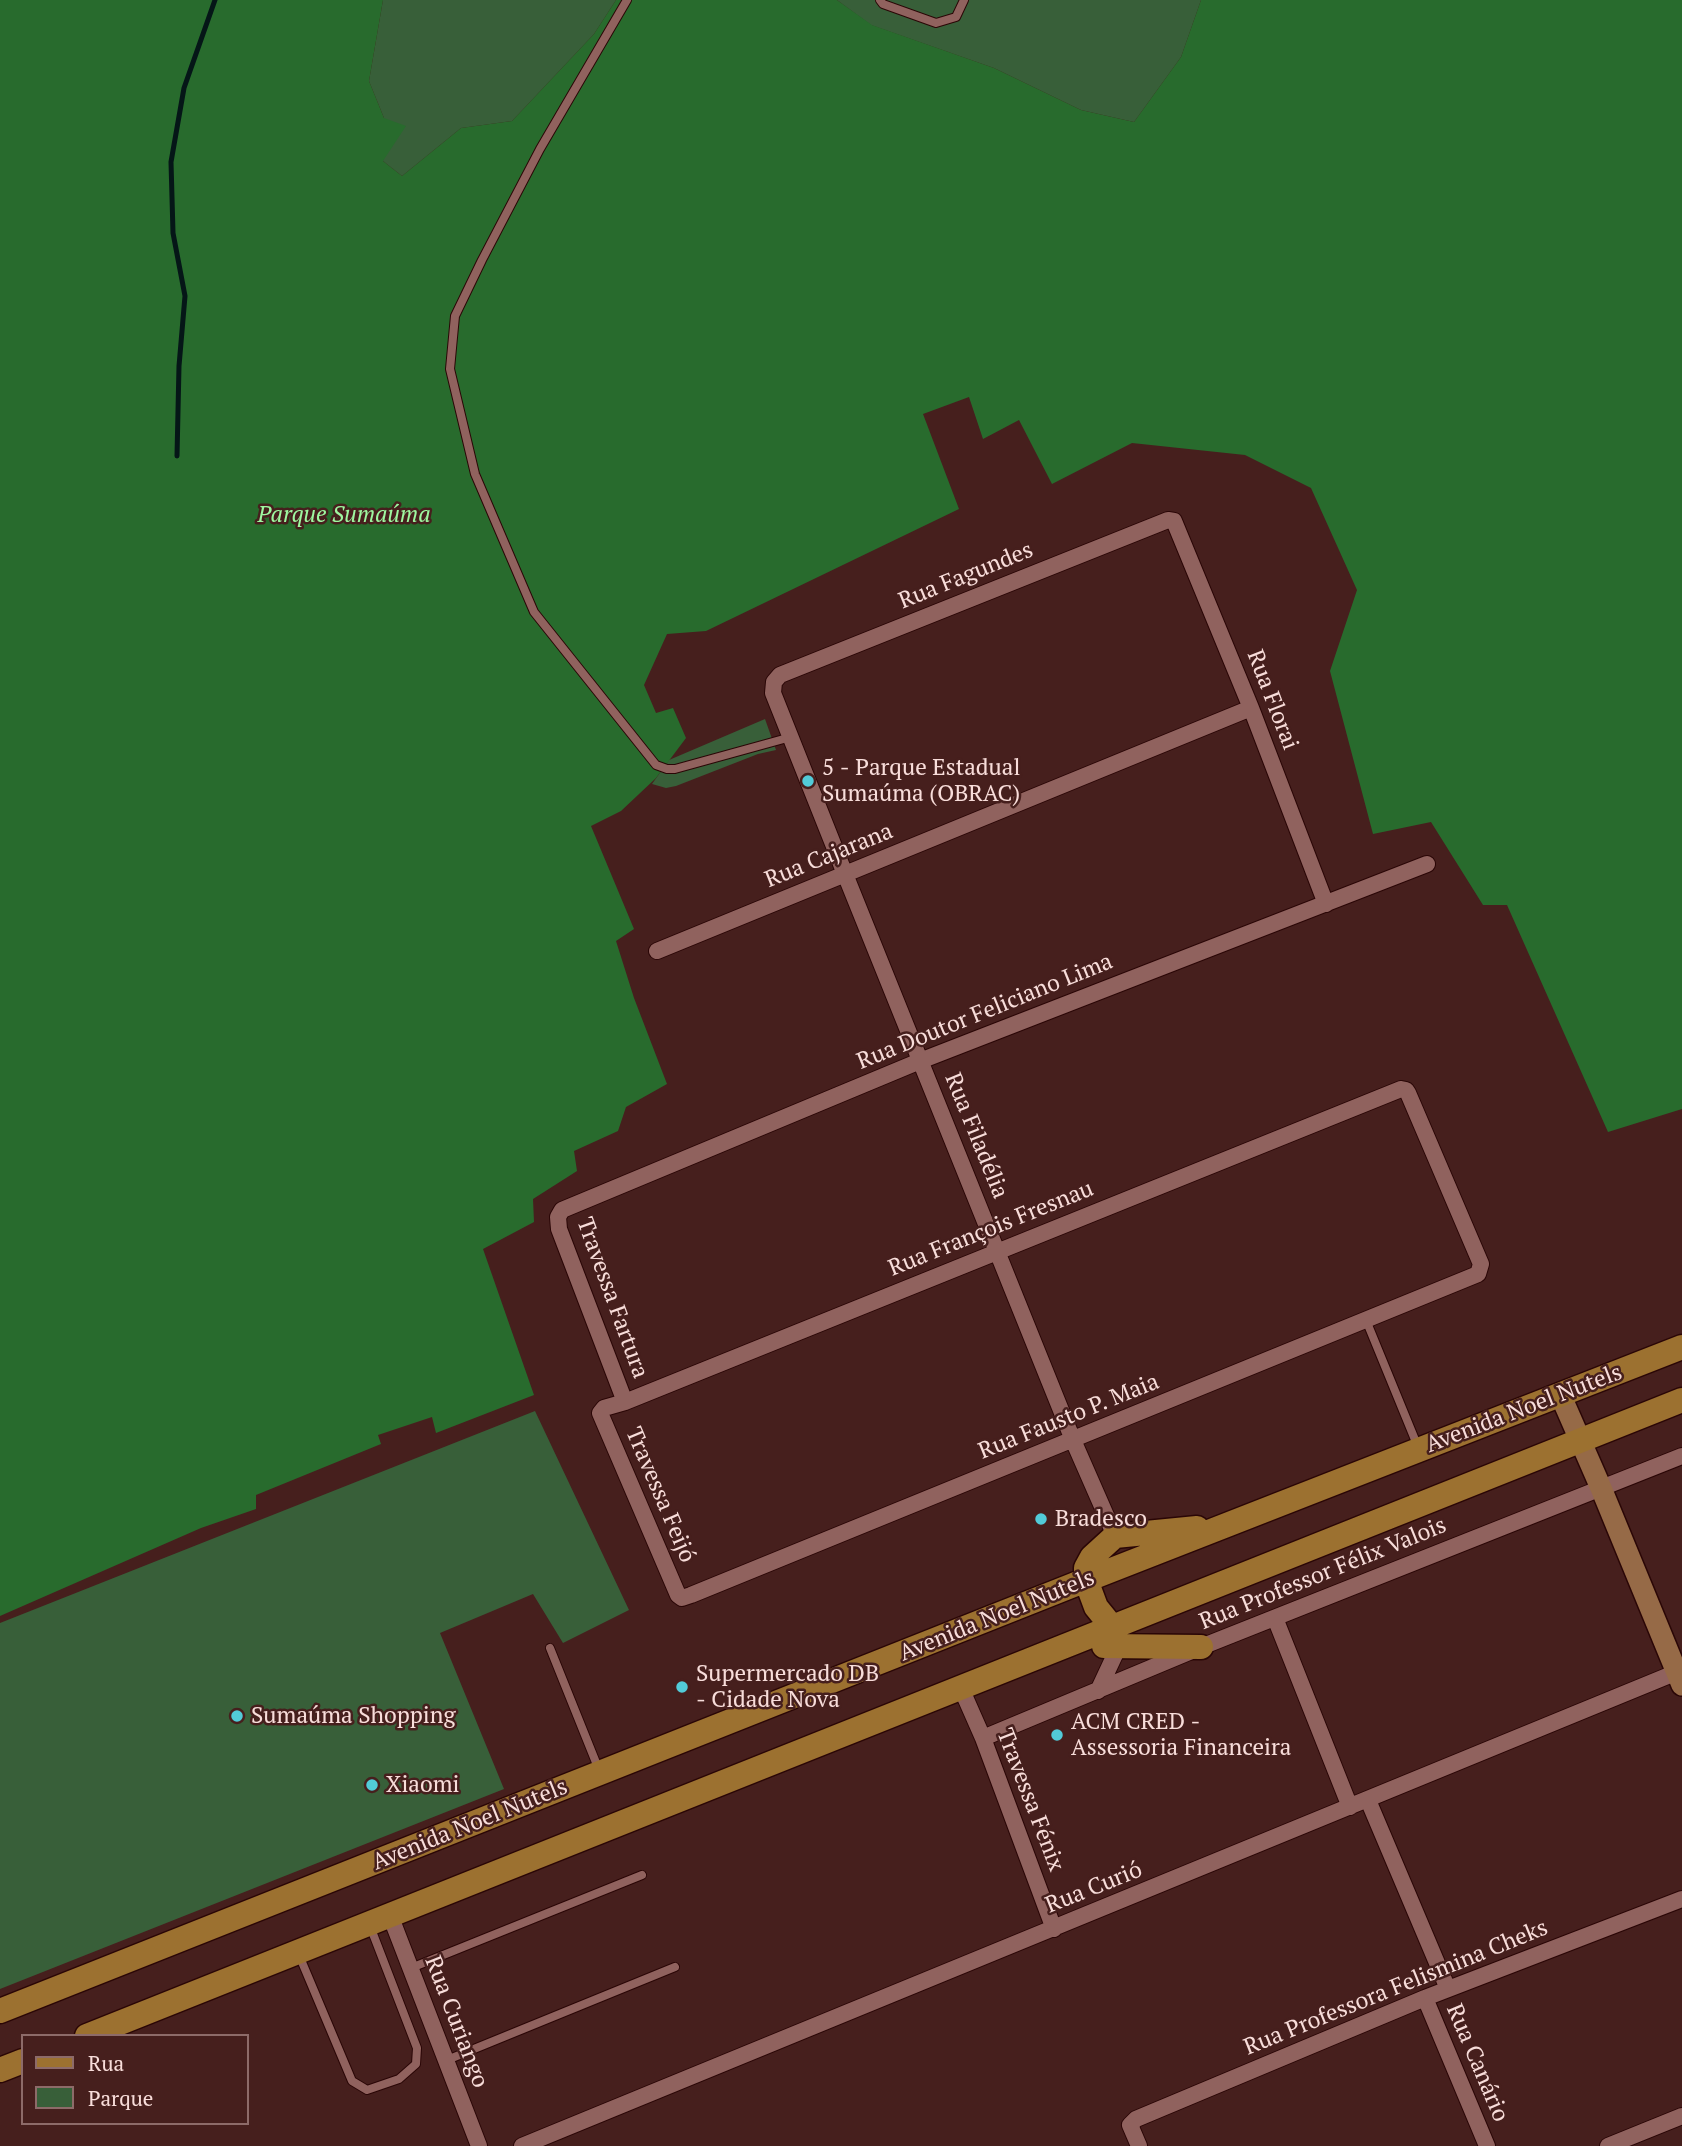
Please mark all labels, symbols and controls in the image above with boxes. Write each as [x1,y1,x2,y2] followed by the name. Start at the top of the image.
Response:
[257,501,431,529] park label: Parque Sumaúma
[895,537,1037,615] street label: Rua Fagundes
[1240,646,1304,754] street label: Rua Florai
[822,754,1020,808] place label: 5 - Parque Estadual Sumaúma (OBRAC)
[800,773,816,789] marker: 5 - Parque Estadual Sumaúma (OBRAC)
[761,818,897,894] street label: Rua Cajarana
[853,948,1117,1076] street label: Rua Doutor Feliciano Lima
[938,1069,1014,1203] street label: Rua Filadélia
[885,1175,1097,1283] street label: Rua François Fresnau
[570,1214,654,1382] street label: Travessa Fartura
[1422,1359,1626,1459] street label: Avenida Noel Nutels
[975,1368,1163,1466] street label: Rua Fausto P. Maia
[619,1423,701,1567] street label: Travessa Feijó
[1055,1505,1147,1533] place label: Bradesco
[1033,1511,1049,1527] marker: Bradesco
[1196,1512,1450,1636] street label: Rua Professor Félix Valois
[895,1564,1099,1668] street label: Avenida Noel Nutels
[696,1660,879,1714] place label: Supermercado DB - Cidade Nova
[674,1679,690,1695] marker: Supermercado DB - Cidade Nova
[251,1702,456,1730] place label: Sumaúma Shopping
[229,1708,245,1724] marker: Sumaúma Shopping
[1071,1708,1291,1762] place label: ACM CRED - Assessoria Financeira
[990,1725,1070,1875] street label: Travessa Fénix
[1049,1727,1065,1743] marker: ACM CRED - Assessoria Financeira
[386,1771,459,1799] place label: Xiaomi
[368,1773,572,1877] street label: Avenida Noel Nutels
[364,1777,380,1793] marker: Xiaomi
[1042,1856,1146,1920] street label: Rua Curió
[1240,1914,1552,2062] street label: Rua Professora Felismina Cheks
[418,1952,494,2092] street label: Rua Curiango
[1440,2000,1514,2126] street label: Rua Canário
[21,2034,248,2125] legend
[88,2049,124,2077] text: Rua
[88,2084,153,2112] text: Parque

